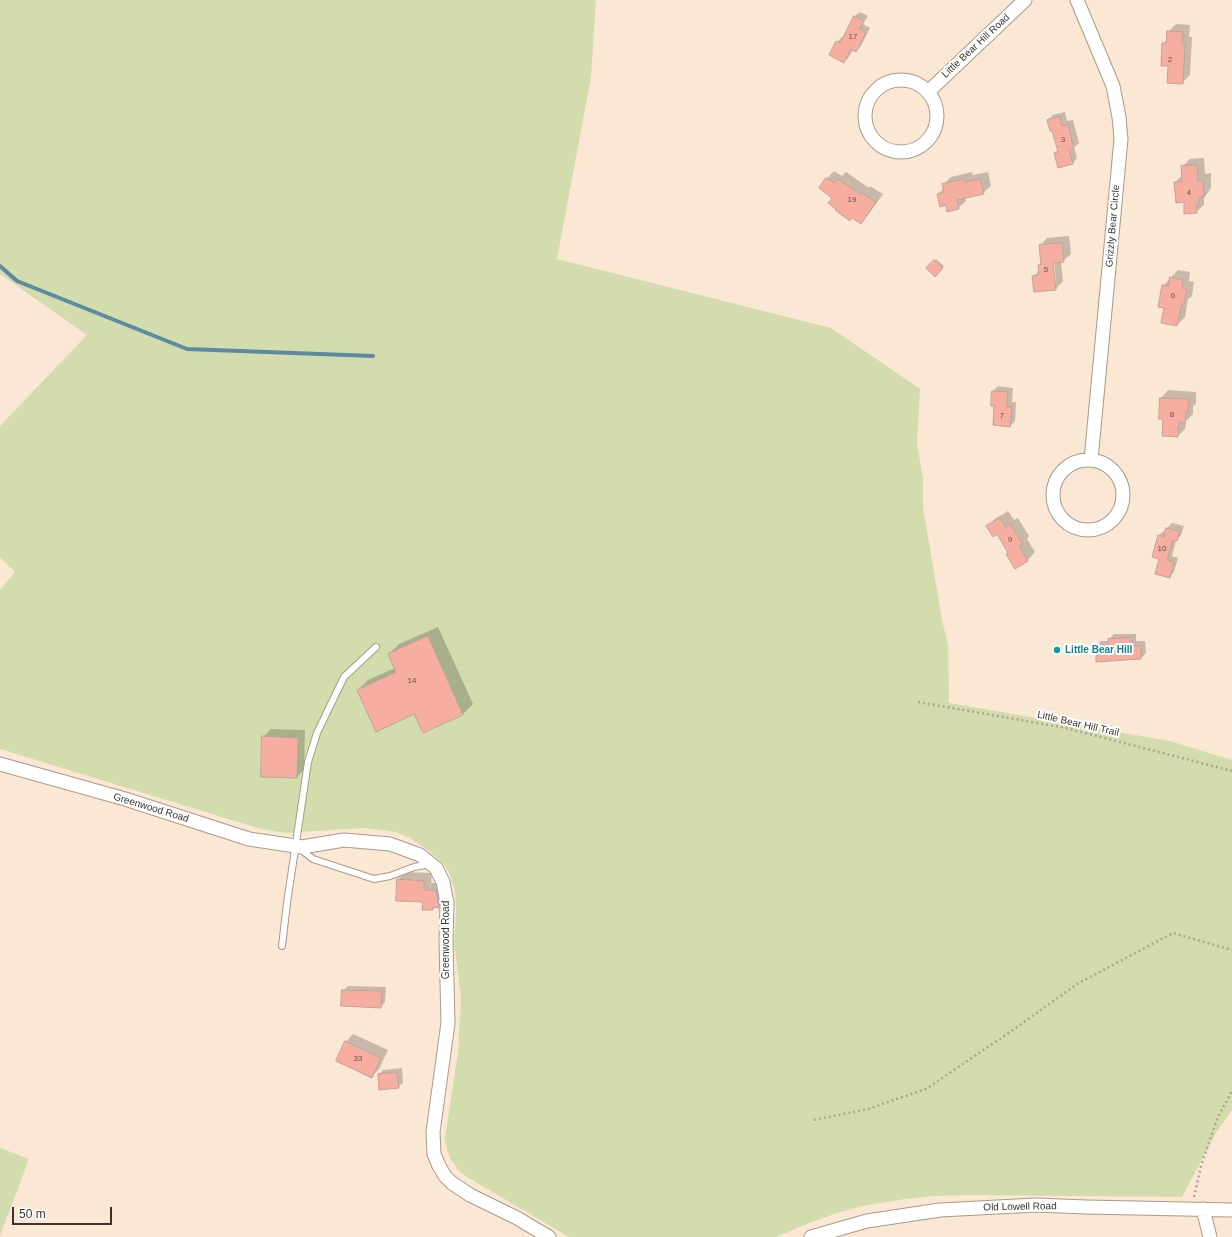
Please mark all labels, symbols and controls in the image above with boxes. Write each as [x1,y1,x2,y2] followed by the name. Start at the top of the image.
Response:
[940,11,1012,81] street label: Little Bear Hill Road
[849,32,857,42] house number: 17
[1168,55,1172,65] house number: 2
[1061,135,1065,145] house number: 3
[1103,184,1123,268] street label: Grizzly Bear Circle
[1187,188,1191,198] house number: 4
[848,195,856,205] house number: 19
[1044,265,1048,275] house number: 5
[1171,291,1175,301] house number: 6
[1170,410,1174,420] house number: 8
[1000,411,1004,421] house number: 7
[1008,535,1012,545] house number: 9
[1158,544,1166,554] house number: 10
[1065,644,1132,656] place label: Little Bear Hill
[1052,645,1062,655] marker: Little Bear Hill
[408,676,416,686] house number: 14
[1036,709,1120,739] street label: Little Bear Hill Trail
[112,791,190,825] street label: Greenwood Road
[440,901,452,979] street label: Greenwood Road
[354,1054,362,1064] house number: 33
[14,1199,114,1225] scale bar
[983,1200,1057,1214] street label: Old Lowell Road
[19,1207,46,1221] text: 50 m

